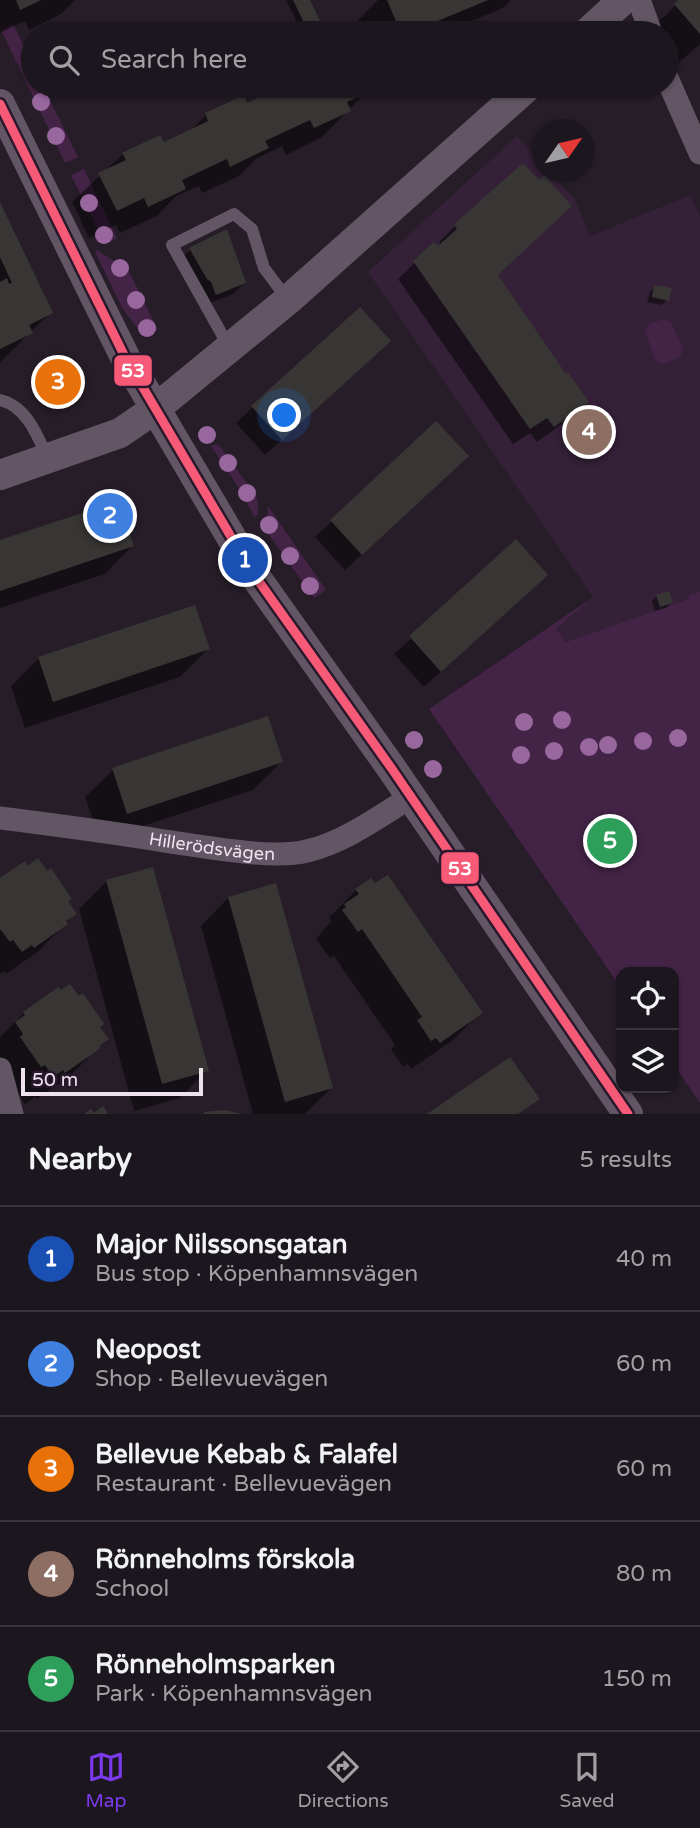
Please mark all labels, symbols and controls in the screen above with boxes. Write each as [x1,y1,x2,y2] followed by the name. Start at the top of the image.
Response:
[21,21,679,98] search box
[45,41,83,79] icon: search
[101,44,247,75] text: Search here
[532,119,595,182] north arrow
[113,354,153,387] line badge: 53
[35,356,81,408] pin: 3
[121,360,145,382] text: 53
[267,398,301,432] your location
[566,406,612,458] pin: 4
[87,490,133,542] pin: 2
[222,534,268,586] pin: 1
[587,815,633,867] pin: 5
[147,828,275,865] street label: Hillerödsvägen
[440,851,480,885] line badge: 53
[448,858,472,880] text: 53
[616,967,679,1093] map controls
[616,967,679,1030] button: locate
[616,1030,679,1093] button: layers
[21,1065,203,1097] scale bar
[32,1069,78,1091] text: 50 m
[28,1141,132,1178] text: Nearby
[579,1146,672,1174] text: 5 results
[95,1229,348,1260] text: Major Nilssonsgatan
[44,1245,58,1273] text: 1
[616,1245,672,1273] text: 40 m
[95,1260,418,1288] text: Bus stop · Köpenhamnsvägen
[95,1334,201,1365] text: Neopost
[44,1350,58,1378] text: 2
[616,1350,672,1378] text: 60 m
[95,1365,328,1393] text: Shop · Bellevuevägen
[95,1439,398,1470] text: Bellevue Kebab & Falafel
[44,1455,58,1483] text: 3
[616,1455,672,1483] text: 60 m
[95,1470,392,1498] text: Restaurant · Bellevuevägen
[95,1544,355,1575] text: Rönneholms förskola
[44,1560,58,1588] text: 4
[616,1560,672,1588] text: 80 m
[95,1575,169,1603] text: School
[95,1649,336,1680] text: Rönneholmsparken
[44,1665,58,1693] text: 5
[602,1665,672,1693] text: 150 m
[95,1680,373,1708] text: Park · Köpenhamnsvägen
[86,1748,127,1812] tab: Map
[298,1748,389,1812] tab: Directions
[560,1748,614,1812] tab: Saved

